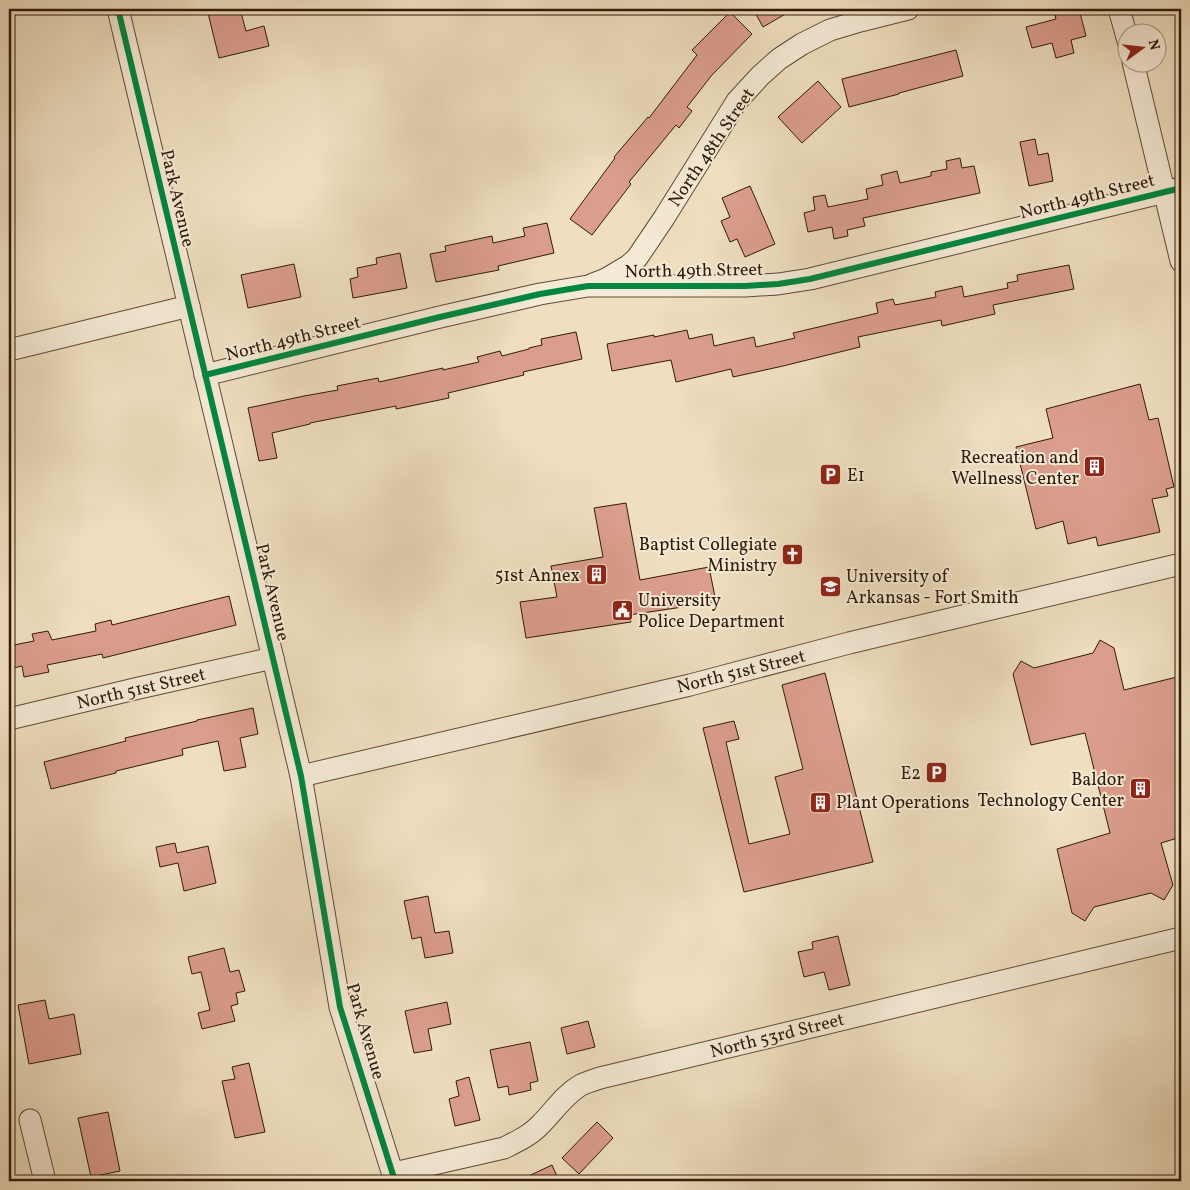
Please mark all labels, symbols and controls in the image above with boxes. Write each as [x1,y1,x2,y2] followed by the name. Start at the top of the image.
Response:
[1118,22,1168,72] north arrow
[1143,38,1164,52] text: N
[663,83,761,212] street label: North 48th Street
[153,147,200,250] street label: Park Avenue
[1017,169,1158,226] street label: North 49th Street
[625,258,763,285] street label: North 49th Street
[223,311,364,368] street label: North 49th Street
[952,446,1079,492] place label: Recreation and Wellness Center
[1083,455,1107,479] building icon: Recreation and Wellness Center
[819,463,843,487] parking icon: E1
[847,464,865,489] place label: E1
[639,533,777,579] place label: Baptist Collegiate Ministry
[248,541,295,644] street label: Park Avenue
[781,542,805,566] church icon: Baptist Collegiate Ministry
[584,563,608,587] building icon: 51st Annex
[495,564,580,589] place label: 51st Annex
[846,565,1019,611] place label: University of Arkansas - Fort Smith
[818,574,842,598] school or university icon: University of Arkansas - Fort Smith
[638,589,785,635] place label: University Police Department
[610,598,634,622] public building icon: University Police Department
[675,644,808,700] street label: North 51st Street
[74,662,208,716] street label: North 51st Street
[925,761,949,785] parking icon: E2
[901,762,921,787] place label: E2
[978,768,1124,814] place label: Baldor Technology Center
[1128,777,1152,801] building icon: Baldor Technology Center
[808,790,832,814] building icon: Plant Operations
[836,791,969,816] place label: Plant Operations
[339,980,390,1083] street label: Park Avenue
[708,1008,847,1065] street label: North 53rd Street

